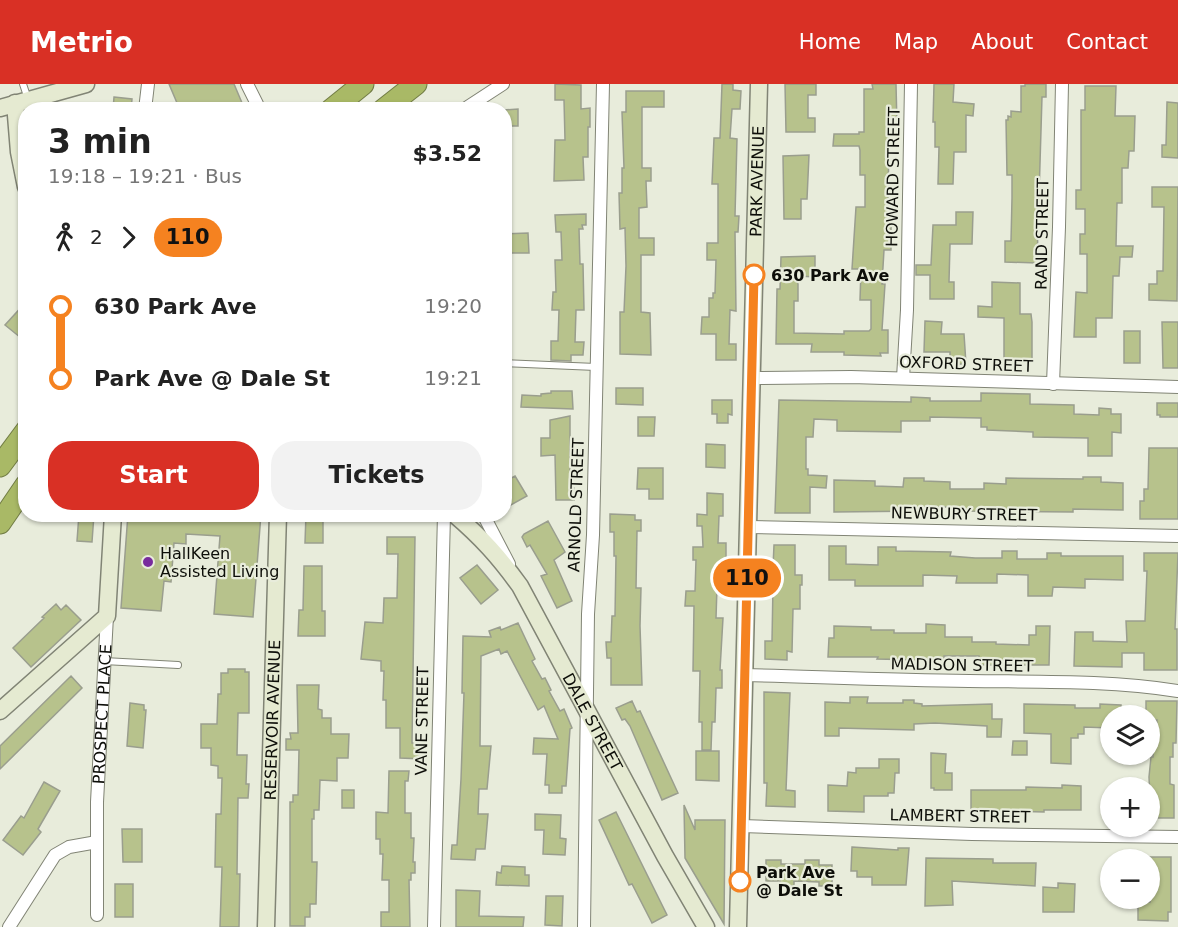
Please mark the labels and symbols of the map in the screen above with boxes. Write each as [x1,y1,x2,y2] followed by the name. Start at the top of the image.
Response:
[882,107,904,247] street label: HOWARD STREET
[746,125,767,237] street label: PARK AVENUE
[1032,178,1052,290] street label: RAND STREET
[743,264,765,286] marker: 630 Park Ave
[771,266,889,285] place label: 630 Park Ave
[899,352,1033,376] street label: OXFORD STREET
[564,437,588,572] street label: ARNOLD STREET
[891,503,1038,525] street label: NEWBURY STREET
[160,544,279,581] place label: HallKeen Assisted Living
[141,555,155,569] marker: HallKeen Assisted Living
[712,558,782,598] line badge: 110
[260,639,284,801] street label: RESERVOIR AVENUE
[88,644,115,785] street label: PROSPECT PLACE
[891,654,1034,676] street label: MADISON STREET
[412,666,432,776] street label: VANE STREET
[559,670,627,774] street label: DALE STREET
[889,805,1031,827] street label: LAMBERT STREET
[756,863,843,900] place label: Park Ave @ Dale St
[729,870,751,892] marker: Park Ave @ Dale St

